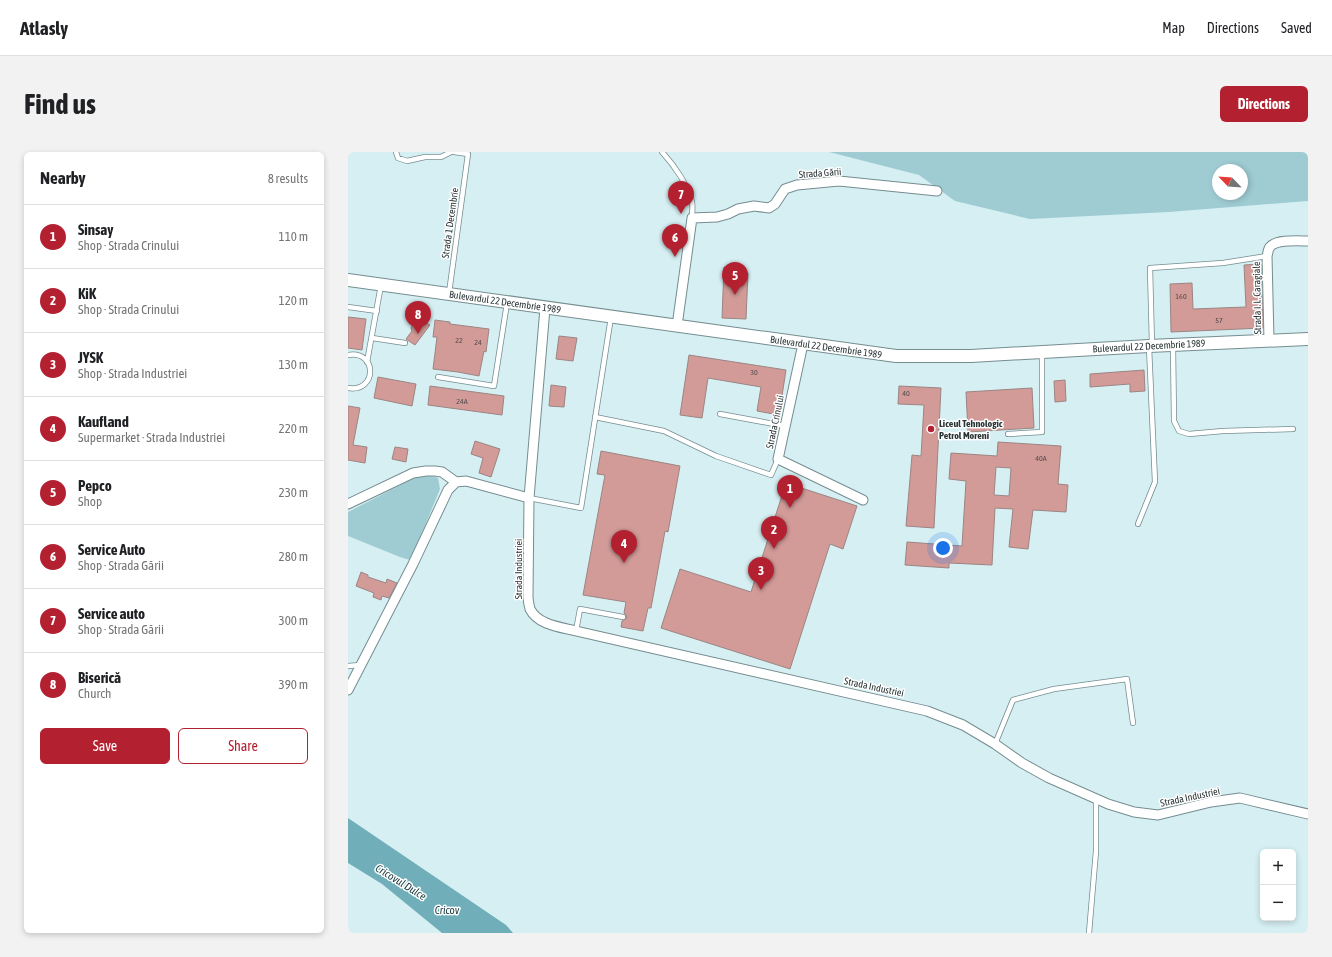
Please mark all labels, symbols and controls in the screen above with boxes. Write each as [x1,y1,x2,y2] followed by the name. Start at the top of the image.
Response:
[20,17,68,39] text: Atlasly
[1162,20,1185,36] text: Map
[1207,20,1259,36] text: Directions
[1281,20,1312,36] text: Saved
[1220,86,1308,122] button: Directions
[24,88,96,120] text: Find us
[1212,164,1248,200] north arrow
[798,166,842,180] street label: Strada Gării
[40,168,86,188] text: Nearby
[268,171,308,186] text: 8 results
[668,181,694,214] pin: 7
[440,186,460,259] street label: Strada 1 Decembrie
[78,221,113,238] text: Sinsay
[662,224,688,257] pin: 6
[50,229,56,244] text: 1
[279,229,308,244] text: 110 m
[78,238,179,253] text: Shop · Strada Crinului
[1251,261,1263,335] street label: Strada I. L. Caragiale
[722,262,748,295] pin: 5
[78,285,96,302] text: KiK
[448,289,562,315] street label: Bulevardul 22 Decembrie 1989
[1175,292,1187,301] house number: 160
[50,293,56,308] text: 2
[279,293,308,308] text: 120 m
[405,301,431,334] pin: 8
[78,302,179,317] text: Shop · Strada Crinului
[1215,316,1223,325] house number: 57
[769,334,883,360] street label: Bulevardul 22 Decembrie 1989
[455,336,463,345] house number: 22
[474,338,482,347] house number: 24
[1092,338,1206,354] street label: Bulevardul 22 Decembrie 1989
[78,349,103,366] text: JYSK
[50,357,56,372] text: 3
[279,357,308,372] text: 130 m
[78,366,187,381] text: Shop · Strada Industriei
[750,368,758,377] house number: 30
[902,389,910,398] house number: 40
[764,394,786,450] street label: Strada Crinului
[456,397,468,406] house number: 24A
[78,413,129,430] text: Kaufland
[939,418,1003,441] place label: Liceul Tehnologic Petrol Moreni
[50,421,56,436] text: 4
[279,421,308,436] text: 220 m
[926,424,936,434] marker: Liceul Tehnologic Petrol Moreni
[78,430,225,445] text: Supermarket · Strada Industriei
[1035,454,1047,463] house number: 40A
[777,475,803,508] pin: 1
[78,477,112,494] text: Pepco
[50,485,56,500] text: 5
[279,485,308,500] text: 230 m
[78,494,102,509] text: Shop
[761,516,787,549] pin: 2
[611,530,637,563] pin: 4
[933,538,953,558] your location
[513,539,524,599] street label: Strada Industriei
[78,541,145,558] text: Service Auto
[50,549,56,564] text: 6
[279,549,308,564] text: 280 m
[748,557,774,590] pin: 3
[78,558,164,573] text: Shop · Strada Gării
[78,605,145,622] text: Service auto
[50,613,56,628] text: 7
[279,613,308,628] text: 300 m
[78,622,164,637] text: Shop · Strada Gării
[78,669,121,686] text: Biserică
[843,675,905,699] street label: Strada Industriei
[50,677,56,692] text: 8
[279,677,308,692] text: 390 m
[78,686,111,701] text: Church
[40,728,170,764] button: Save
[178,728,308,764] button: Share
[1159,785,1221,809] street label: Strada Industriei
[1260,849,1296,921] map controls
[1260,849,1296,885] button: +
[373,862,429,902] water label: Cricovul Dulce
[1260,885,1296,921] button: −
[435,904,460,916] water label: Cricov

